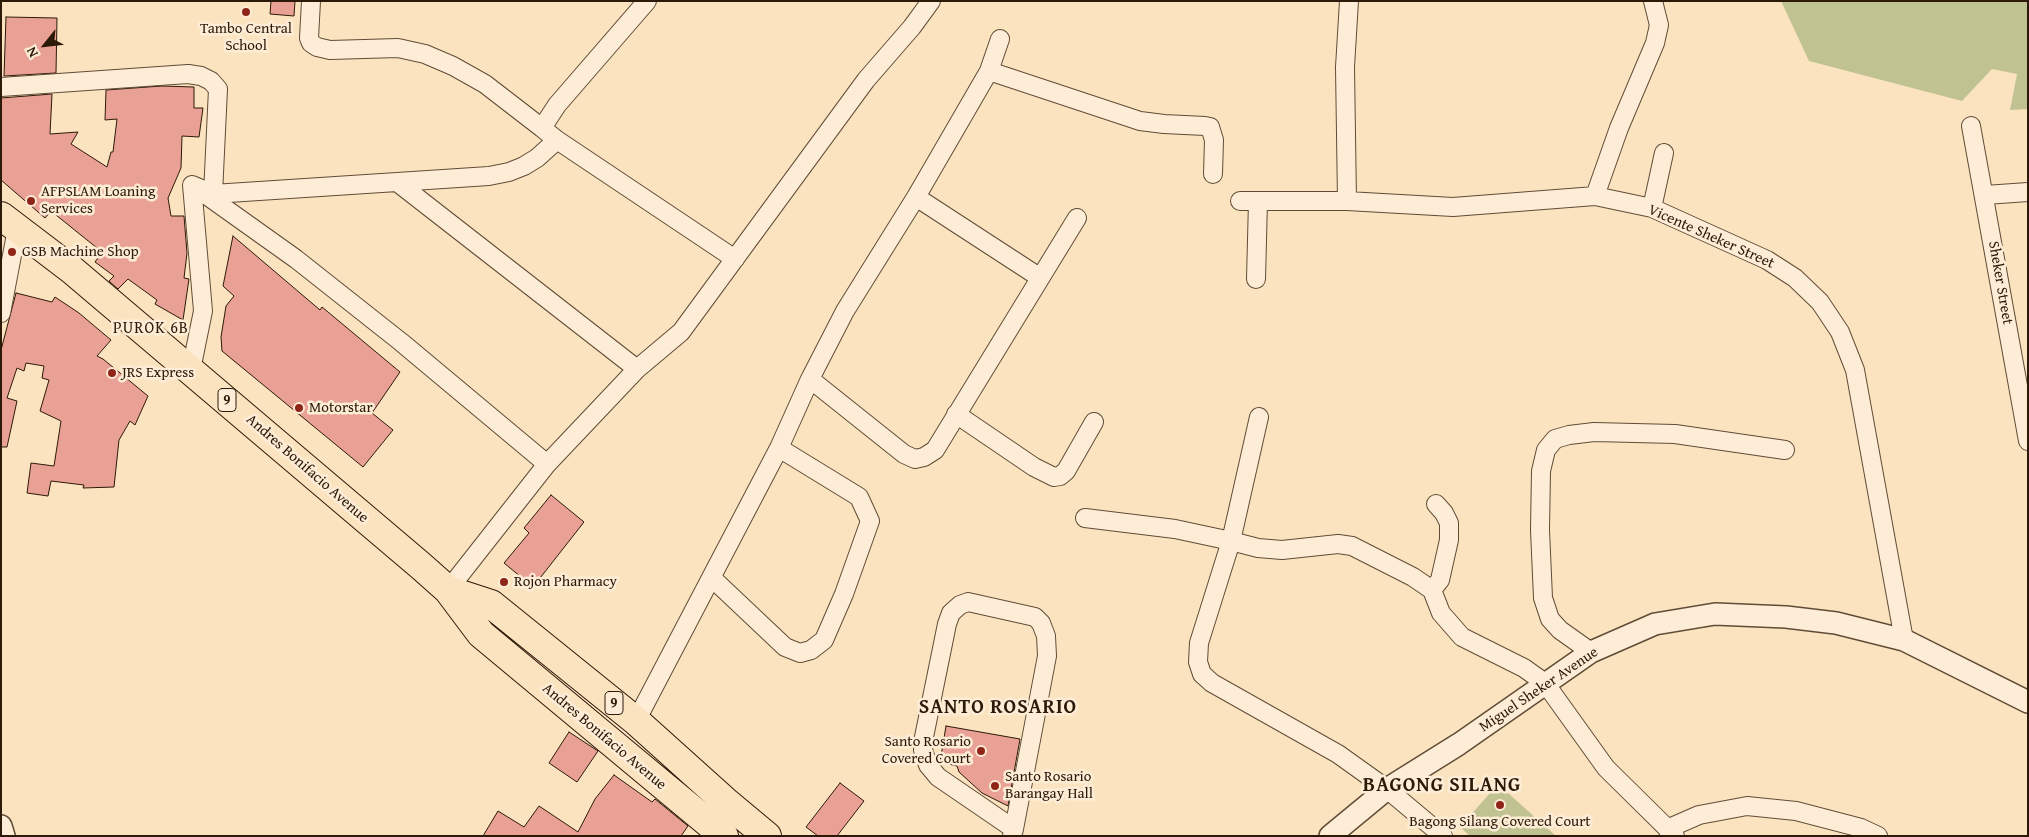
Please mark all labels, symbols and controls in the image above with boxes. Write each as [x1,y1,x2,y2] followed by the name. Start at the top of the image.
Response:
[240,6,252,18] marker: Tambo Central School
[20,20,70,70] north arrow
[200,20,292,55] place label: Tambo Central School
[21,43,43,61] text: N
[41,183,155,218] place label: AFPSLAM Loaning Services
[25,195,37,207] marker: AFPSLAM Loaning Services
[1645,201,1777,273] street label: Vicente Sheker Street
[1984,240,2016,326] street label: Sheker Street
[22,243,139,261] place label: GSB Machine Shop
[6,246,18,258] marker: GSB Machine Shop
[112,319,190,339] district label: PUROK 6B
[122,364,194,382] place label: JRS Express
[106,367,118,379] marker: JRS Express
[218,388,236,412] road number: 9
[309,399,373,417] place label: Motorstar
[293,402,305,414] marker: Motorstar
[242,411,372,527] street label: Andres Bonifacio Avenue
[514,573,617,591] place label: Rojon Pharmacy
[498,576,510,588] marker: Rojon Pharmacy
[1476,644,1602,736] street label: Miguel Sheker Avenue
[538,680,670,794] street label: Andres Bonifacio Avenue
[605,691,623,714] road number: 9
[917,696,1079,720] district label: SANTO ROSARIO
[882,733,971,768] place label: Santo Rosario Covered Court
[975,745,987,757] marker: Santo Rosario Covered Court
[1005,768,1093,803] place label: Santo Rosario Barangay Hall
[1361,774,1523,798] district label: BAGONG SILANG
[989,780,1001,792] marker: Santo Rosario Barangay Hall
[1494,799,1506,811] marker: Bagong Silang Covered Court
[1409,813,1591,831] place label: Bagong Silang Covered Court

